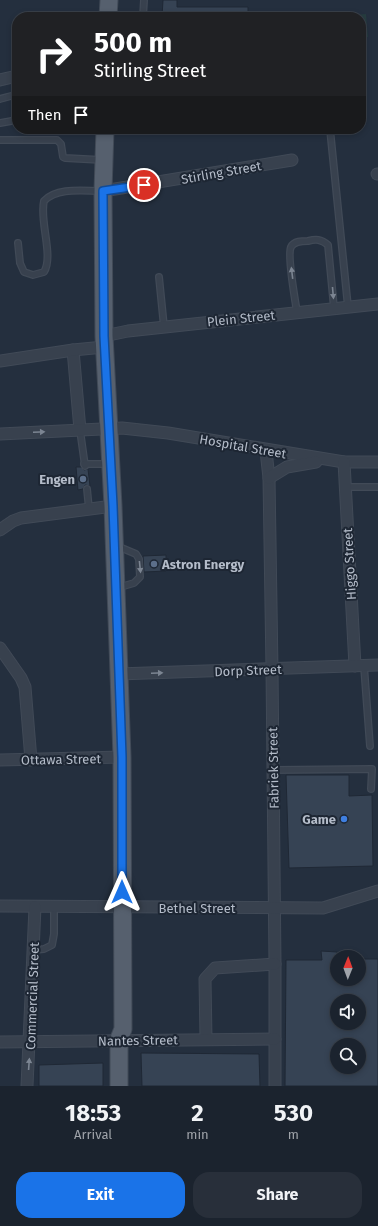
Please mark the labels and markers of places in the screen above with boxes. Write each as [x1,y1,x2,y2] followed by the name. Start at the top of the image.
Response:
[127,168,161,202] pin
[39,472,75,487] place label: Engen
[78,474,88,484] marker: Engen
[161,557,245,572] place label: Astron Energy
[149,559,159,569] marker: Astron Energy
[302,812,336,827] place label: Game
[339,814,349,824] marker: Game

